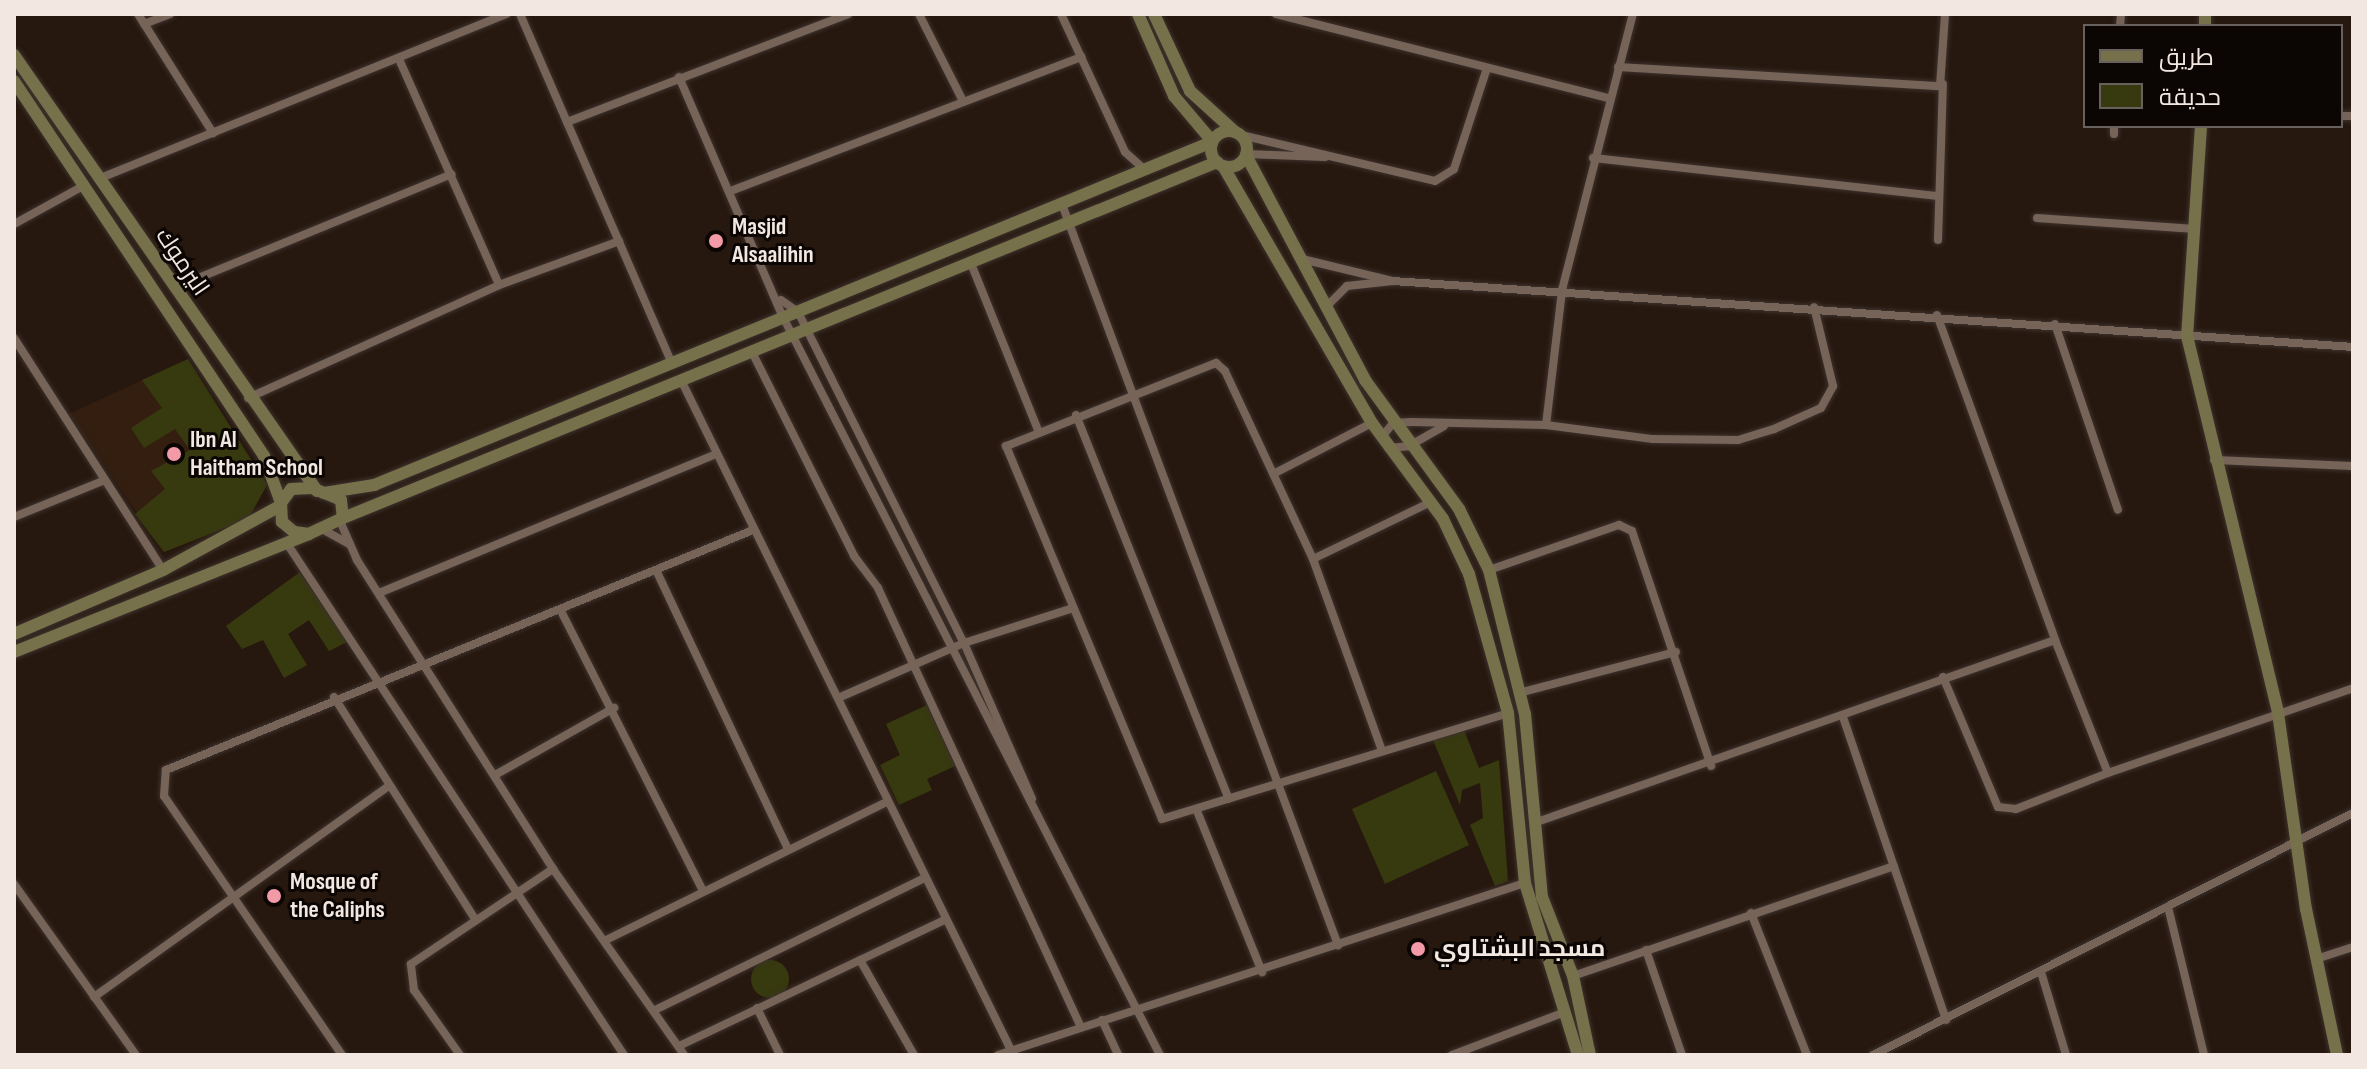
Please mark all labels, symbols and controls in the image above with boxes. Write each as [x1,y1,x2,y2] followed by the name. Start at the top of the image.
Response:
[2083,24,2343,128] legend
[2159,43,2214,72] text: طريق
[2159,83,2221,112] text: حديقة
[732,213,814,269] place label: Masjid Alsaalihin
[149,223,215,301] street label: اليرموك
[707,232,725,250] marker: Masjid Alsaalihin
[190,426,323,482] place label: Ibn Al Haitham School
[165,445,183,463] marker: Ibn Al Haitham School
[290,868,385,924] place label: Mosque of the Caliphs
[265,887,283,905] marker: Mosque of the Caliphs
[1434,935,1605,963] place label: مسجد البشتاوي
[1409,940,1427,958] marker: مسجد البشتاوي

